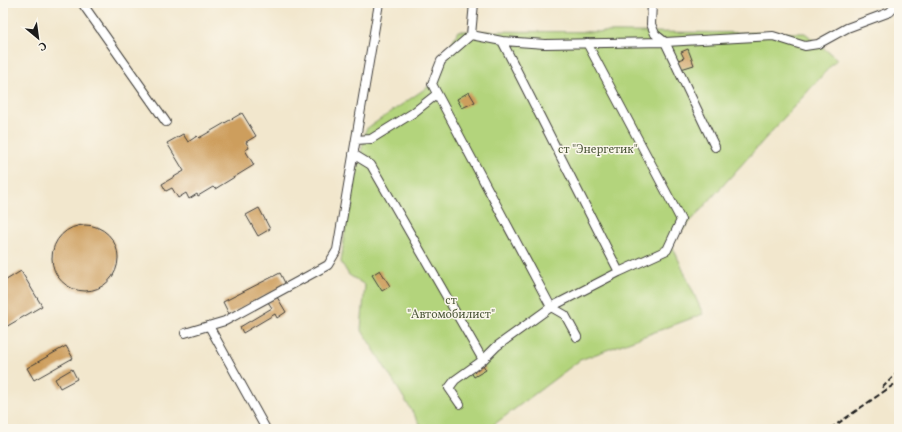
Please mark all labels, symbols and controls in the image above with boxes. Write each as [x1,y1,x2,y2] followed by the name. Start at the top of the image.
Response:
[18,18,58,58] north arrow
[35,37,49,54] text: С
[558,142,638,158] park label: ст "Энергетик"
[407,293,495,323] park label: ст "Автомобилист"

